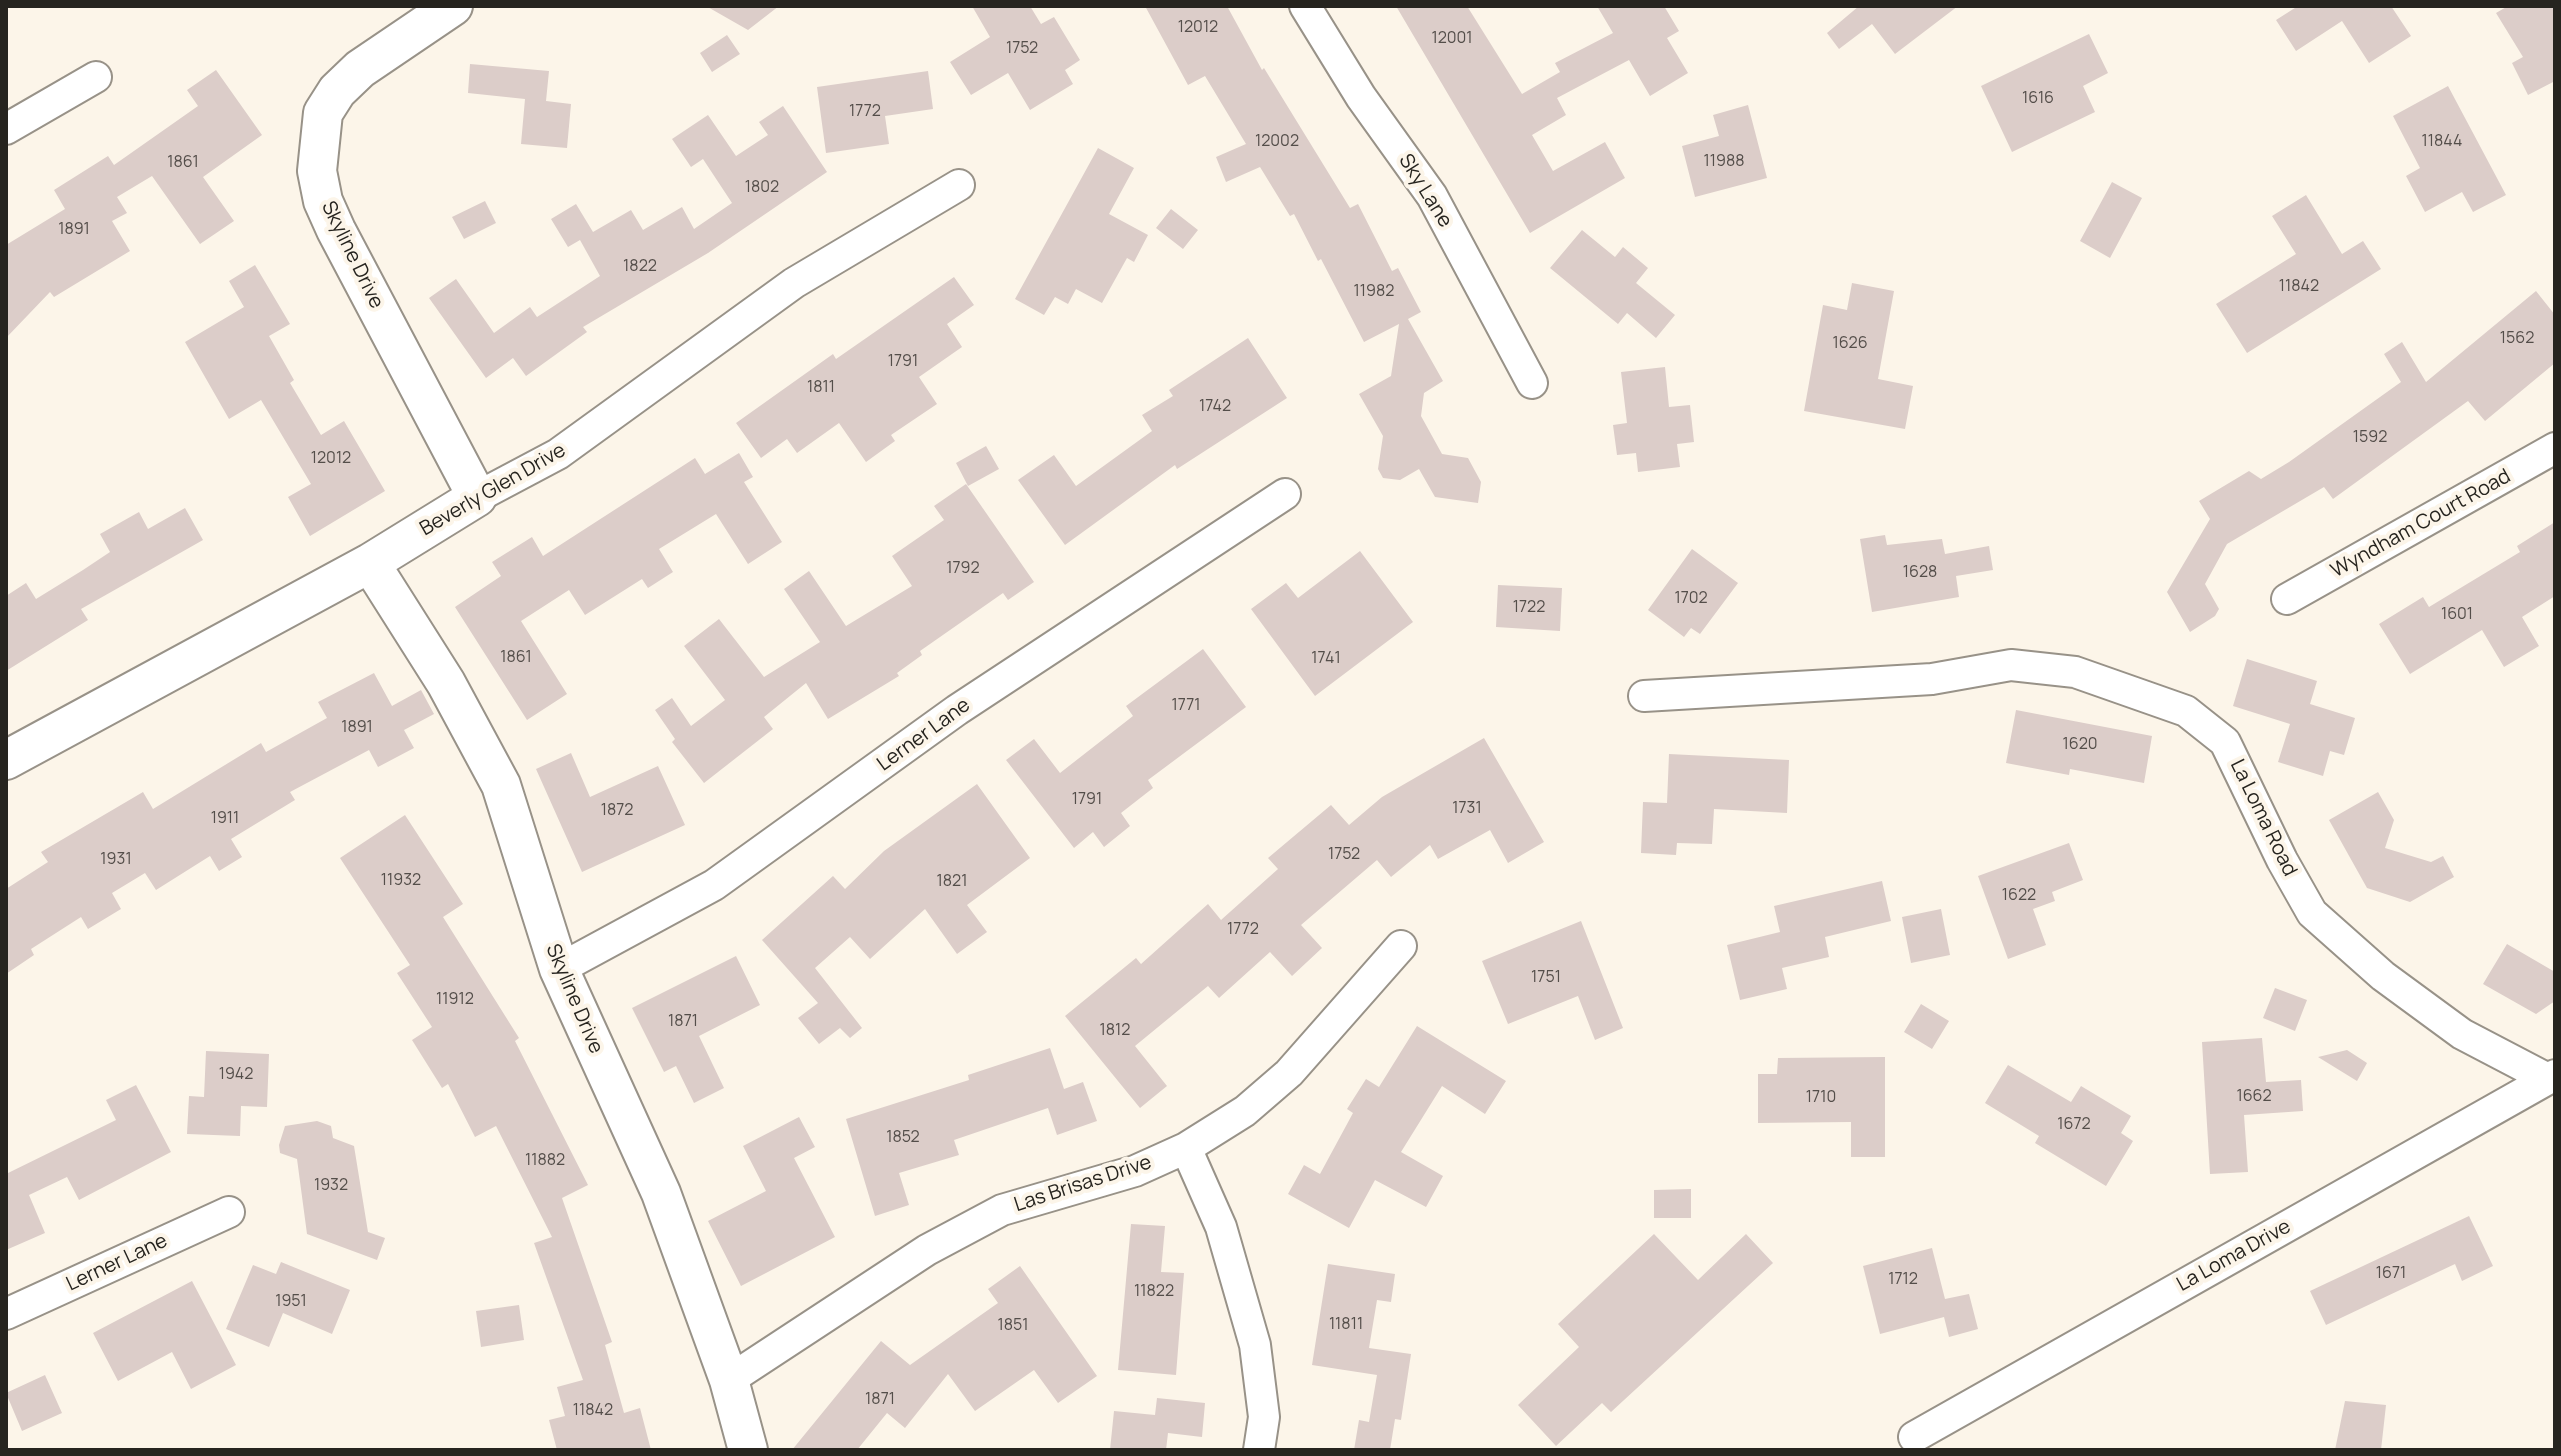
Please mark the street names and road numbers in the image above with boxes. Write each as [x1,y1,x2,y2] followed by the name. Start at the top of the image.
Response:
[1393,150,1457,232] street label: Sky Lane
[316,197,388,313] street label: Skyline Drive
[416,439,570,541] street label: Beverly Glen Drive
[2327,465,2515,583] street label: Wyndham Court Road
[873,693,975,777] street label: Lerner Lane
[2224,756,2302,880] street label: La Loma Road
[540,941,608,1057] street label: Skyline Drive
[1011,1151,1155,1217] street label: Las Brisas Drive
[2173,1215,2295,1297] street label: La Loma Drive
[63,1229,171,1297] street label: Lerner Lane

